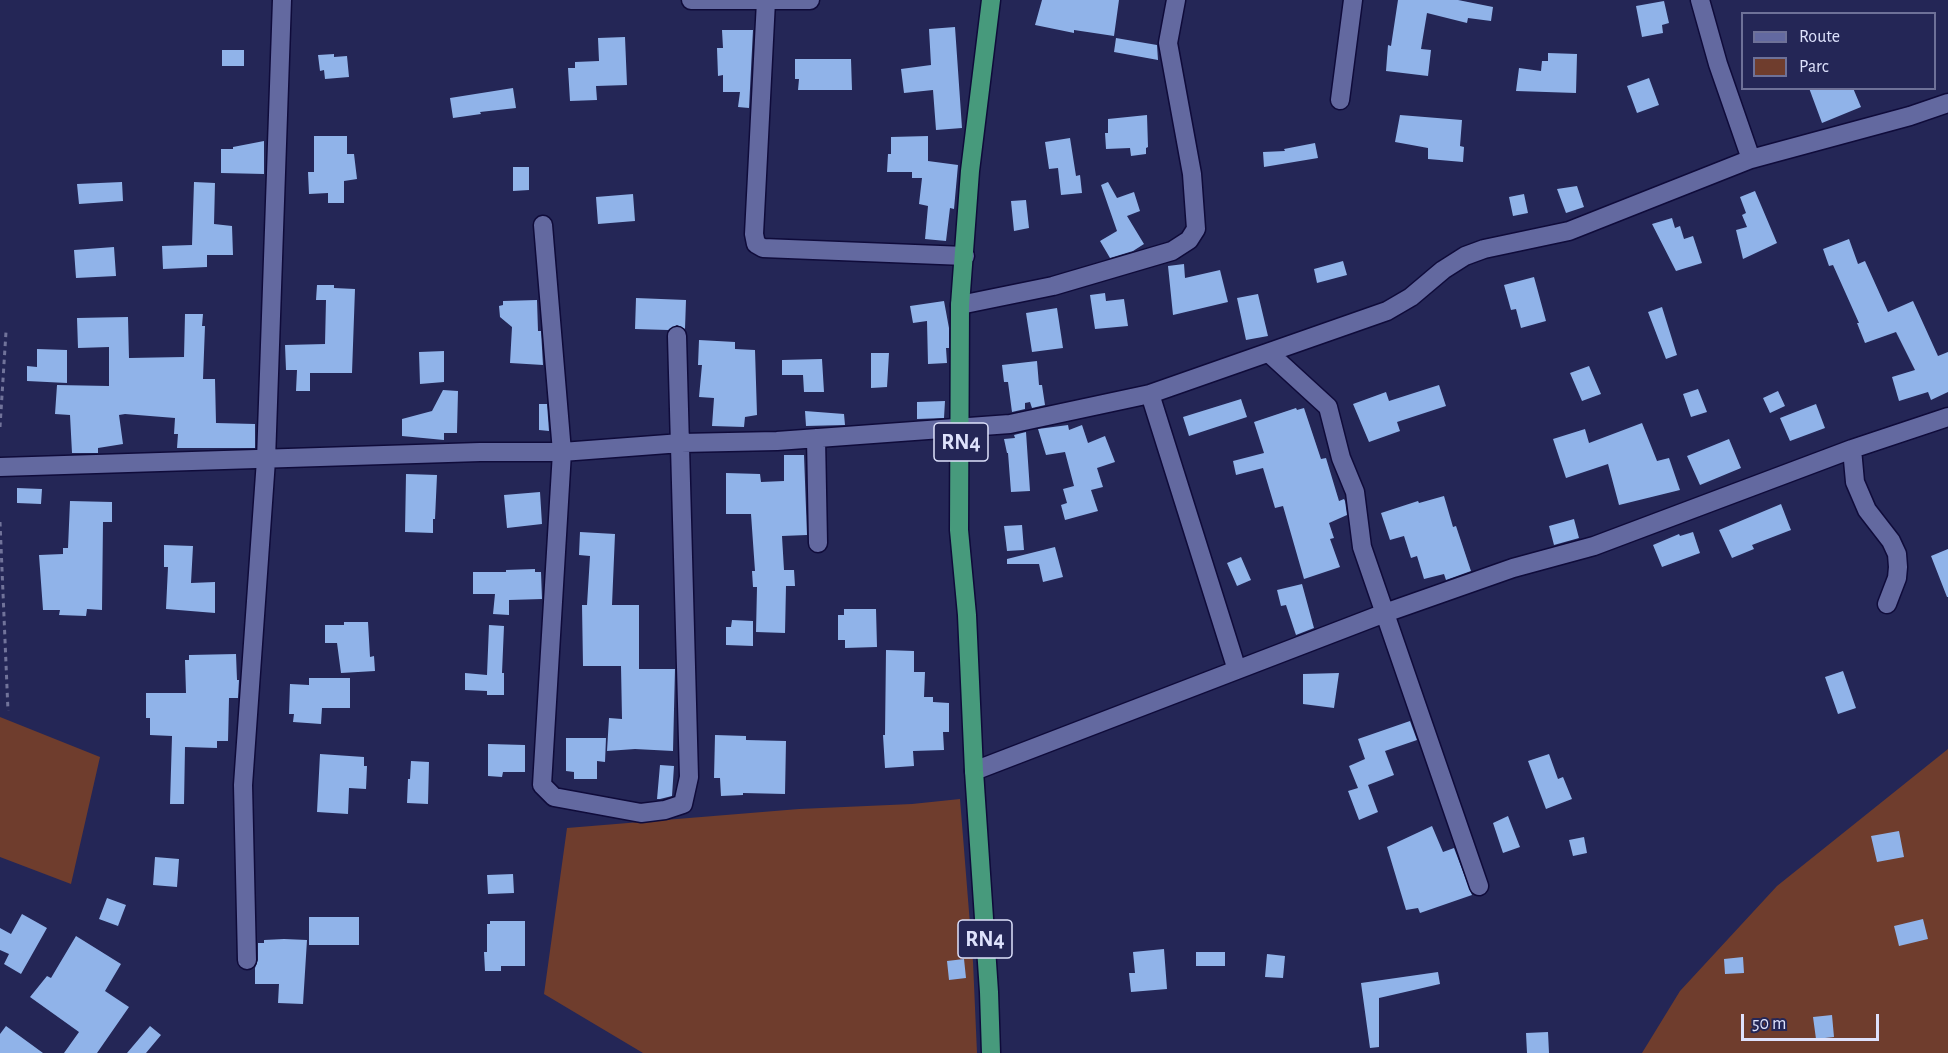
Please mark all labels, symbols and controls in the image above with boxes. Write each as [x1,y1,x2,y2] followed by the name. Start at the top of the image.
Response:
[1741,12,1936,90] legend
[1799,28,1840,46] text: Route
[1799,58,1829,76] text: Parc
[934,423,988,461] road number: RN4
[958,920,1012,958] road number: RN4
[1744,1002,1882,1040] scale bar
[1752,1015,1786,1033] text: 50 m

